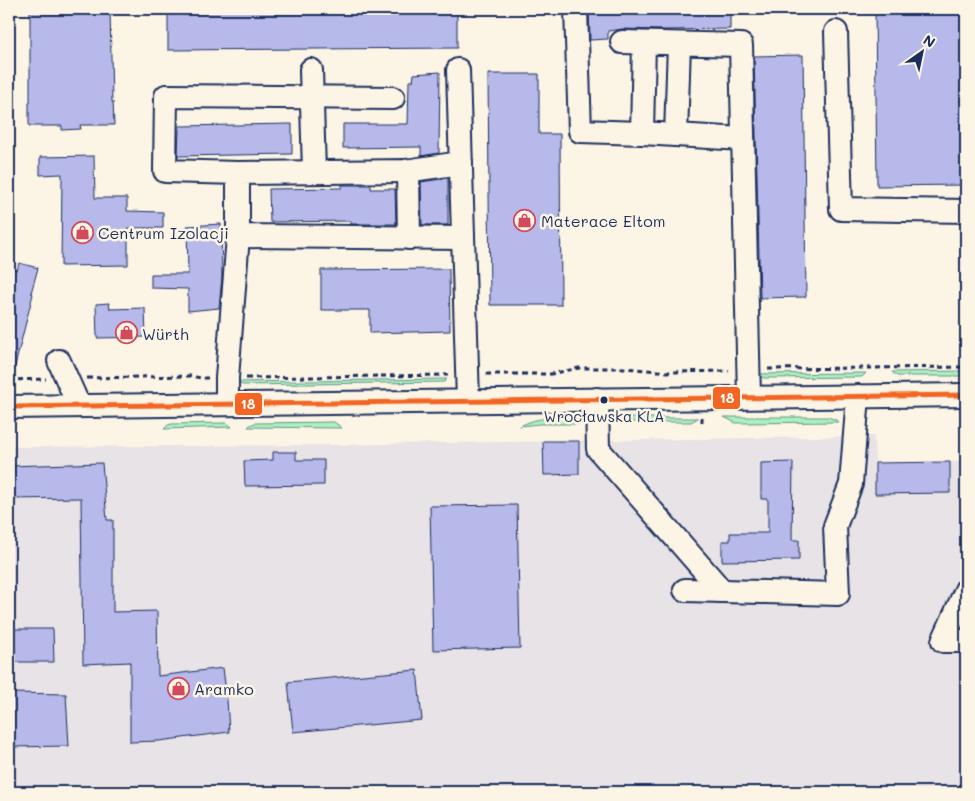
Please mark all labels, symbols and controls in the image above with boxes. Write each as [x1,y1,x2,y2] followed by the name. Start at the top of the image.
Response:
[898,28,948,78] north arrow
[920,30,939,52] text: N
[513,208,537,232] shop icon: Materace Eltom
[541,210,666,231] place label: Materace Eltom
[70,220,94,244] shop icon: Centrum Izolacji
[98,222,229,243] place label: Centrum Izolacji
[114,321,138,345] shop icon: Würth
[142,323,189,344] place label: Würth
[712,386,741,410] line badge: 18
[720,388,735,407] text: 18
[234,392,263,416] line badge: 18
[241,394,256,413] text: 18
[599,395,609,405] marker: Wrocławska KLA
[544,406,664,426] place label: Wrocławska KLA
[166,676,190,700] shop icon: Aramko
[194,678,254,699] place label: Aramko

